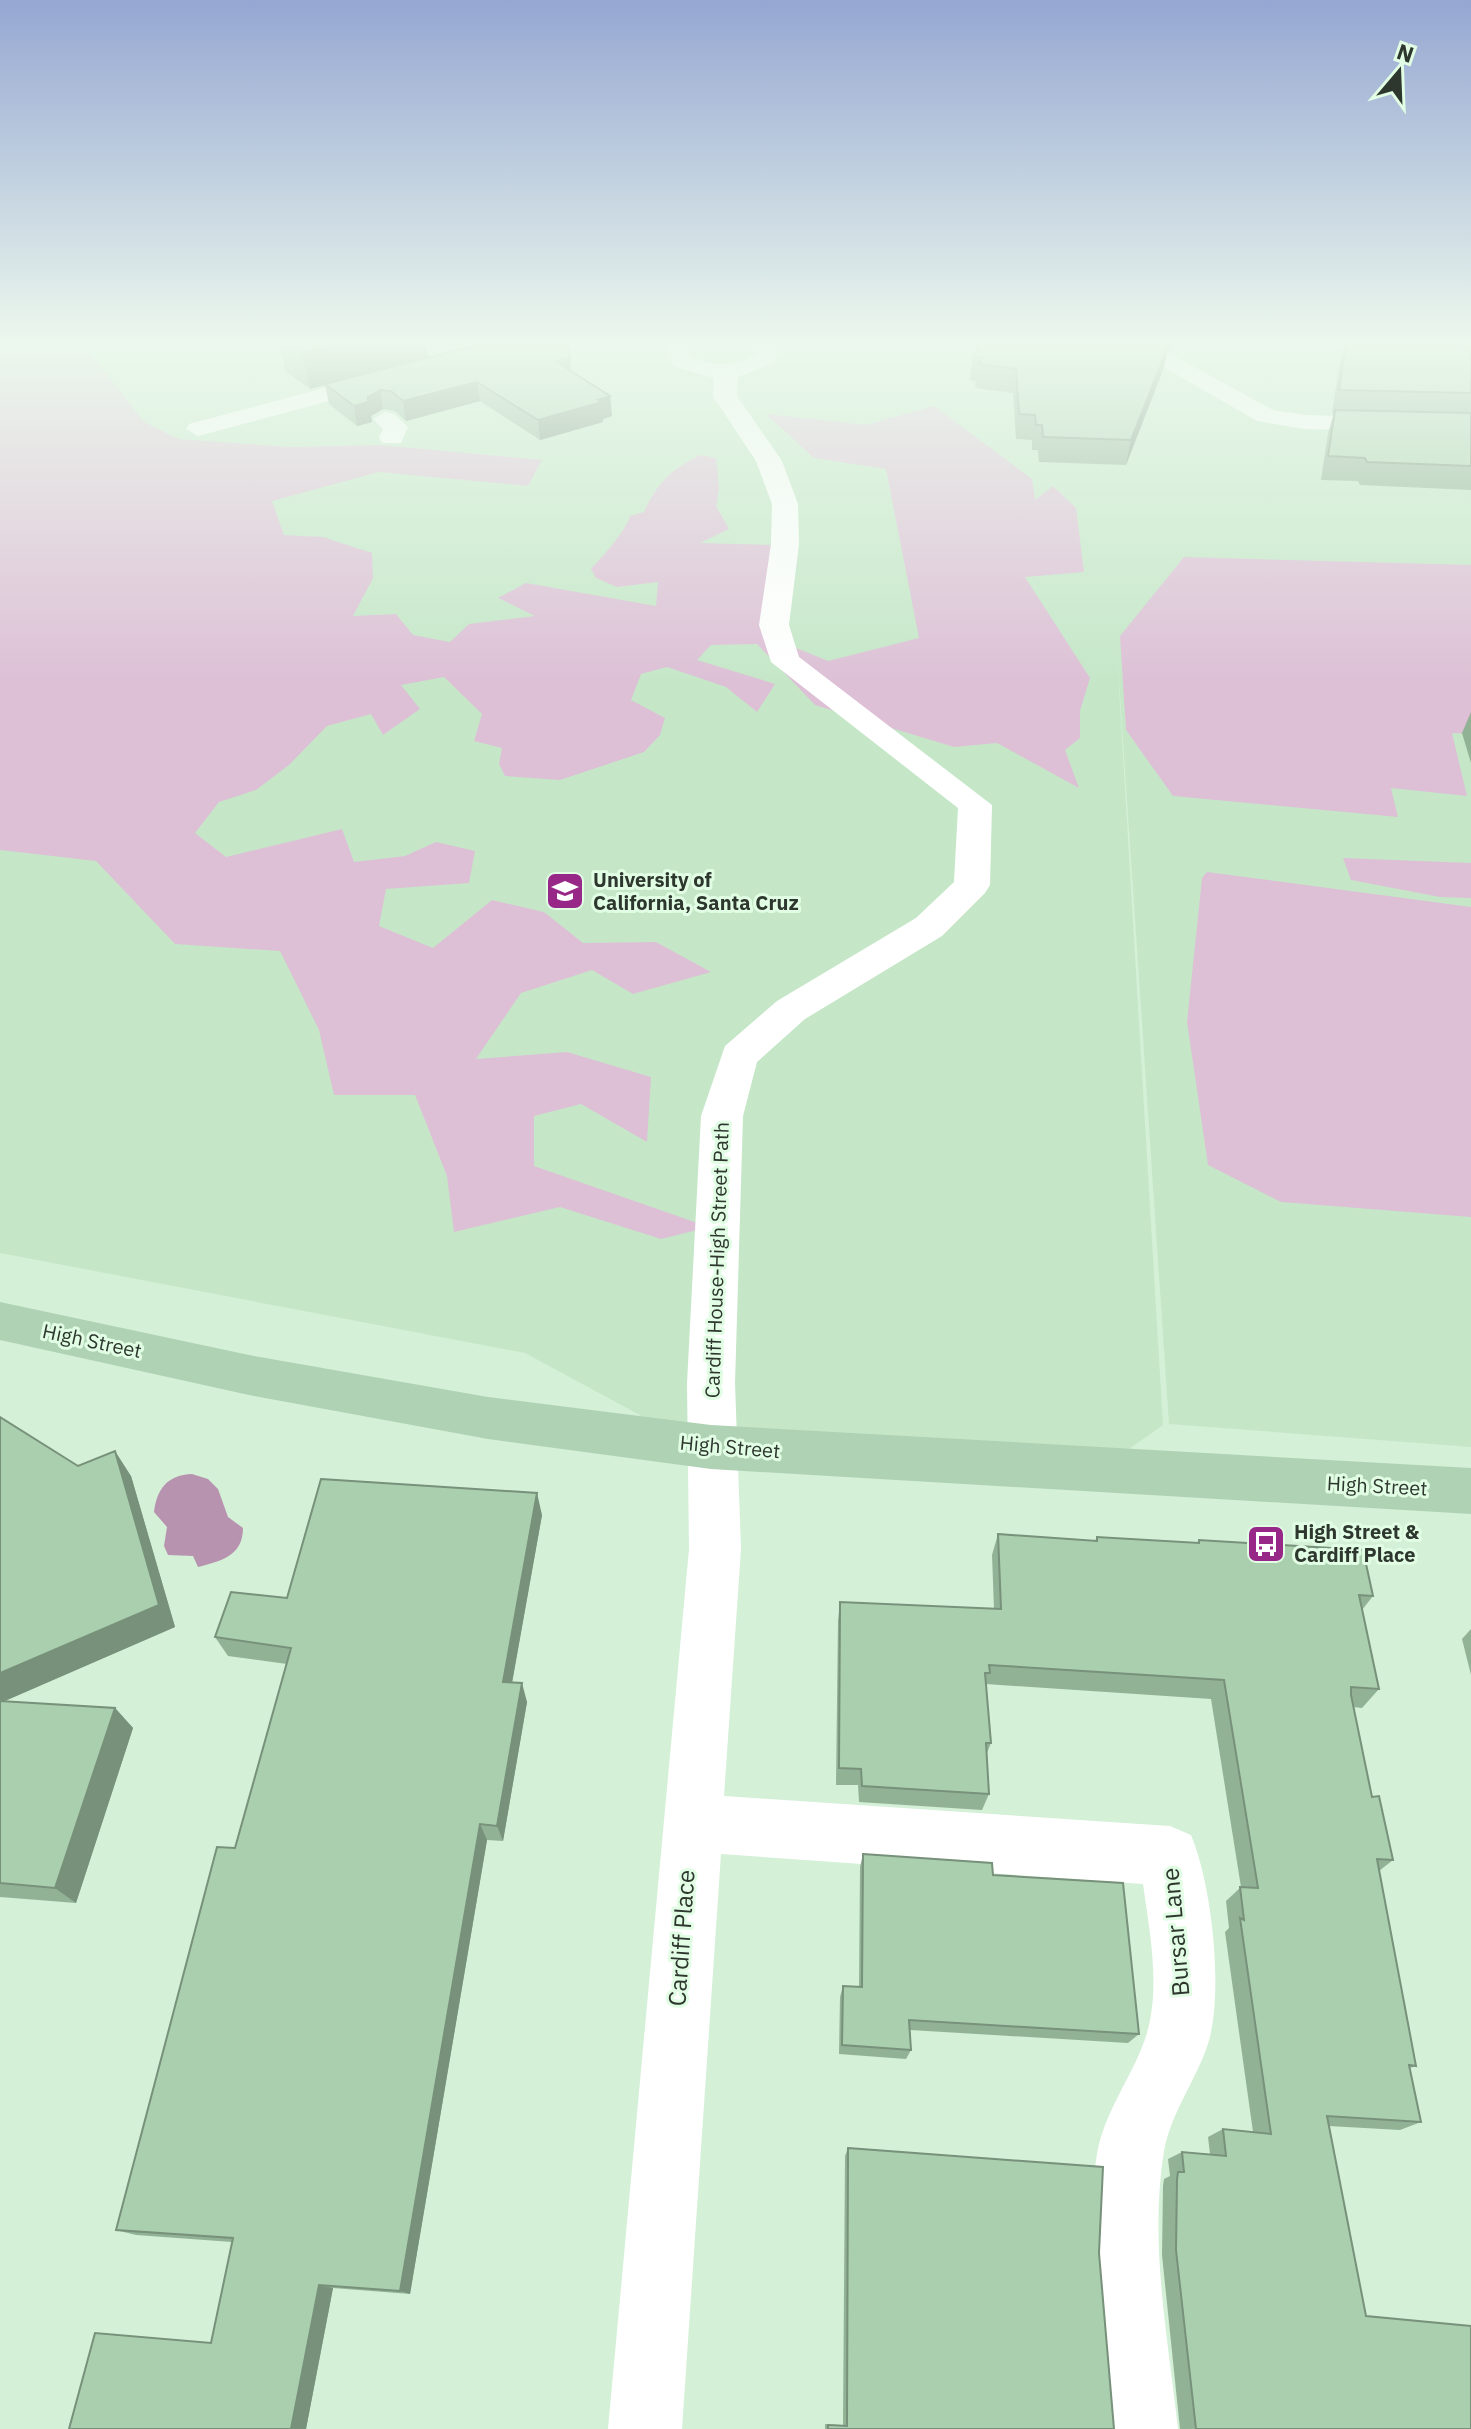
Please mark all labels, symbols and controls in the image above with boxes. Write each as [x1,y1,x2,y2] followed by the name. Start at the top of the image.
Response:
[1359,32,1439,112] north arrow
[1393,36,1418,69] text: N
[593,866,799,916] place label: University of California, Santa Cruz
[544,870,586,912] school or university icon: University of California, Santa Cruz
[698,1121,735,1399] street label: Cardiff House-High Street Path
[40,1317,144,1364] street label: High Street
[679,1429,781,1464] street label: High Street
[1326,1469,1428,1502] street label: High Street
[1294,1518,1420,1568] place label: High Street & Cardiff Place
[1245,1523,1287,1565] bus stop icon: High Street & Cardiff Place
[1153,1867,1197,1998] street label: Bursar Lane
[660,1869,702,2007] street label: Cardiff Place

